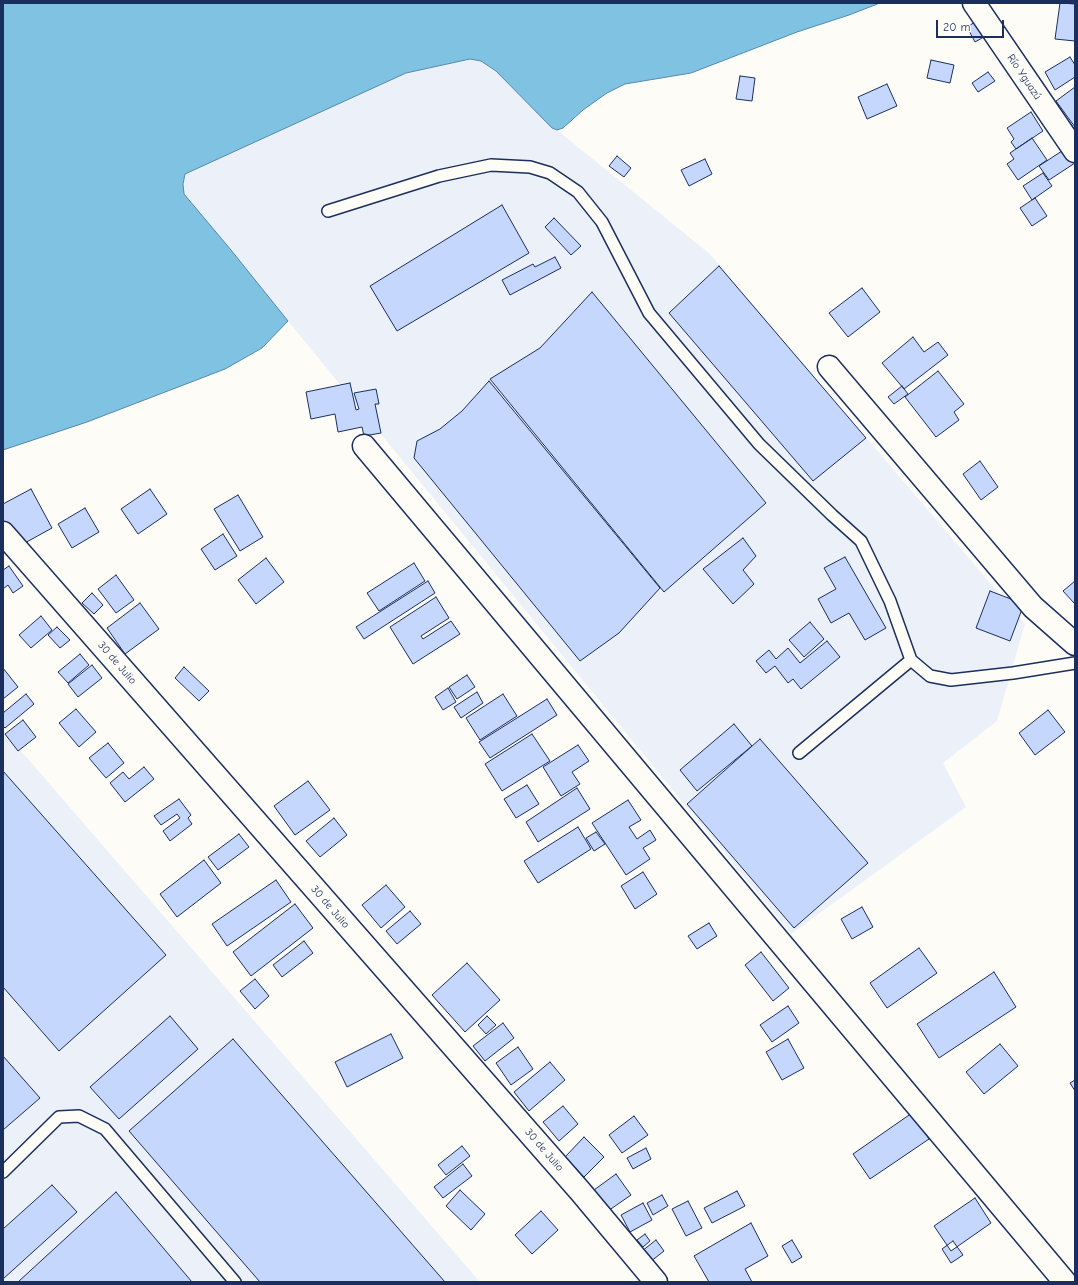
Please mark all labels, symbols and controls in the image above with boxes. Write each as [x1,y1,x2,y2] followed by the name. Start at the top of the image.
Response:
[938,12,1006,38] scale bar
[943,20,971,34] text: 20 m
[1004,52,1044,102] street label: Río Yguazú
[95,639,139,687] street label: 30 de Julio
[308,883,352,931] street label: 30 de Julio
[522,1126,566,1174] street label: 30 de Julio

